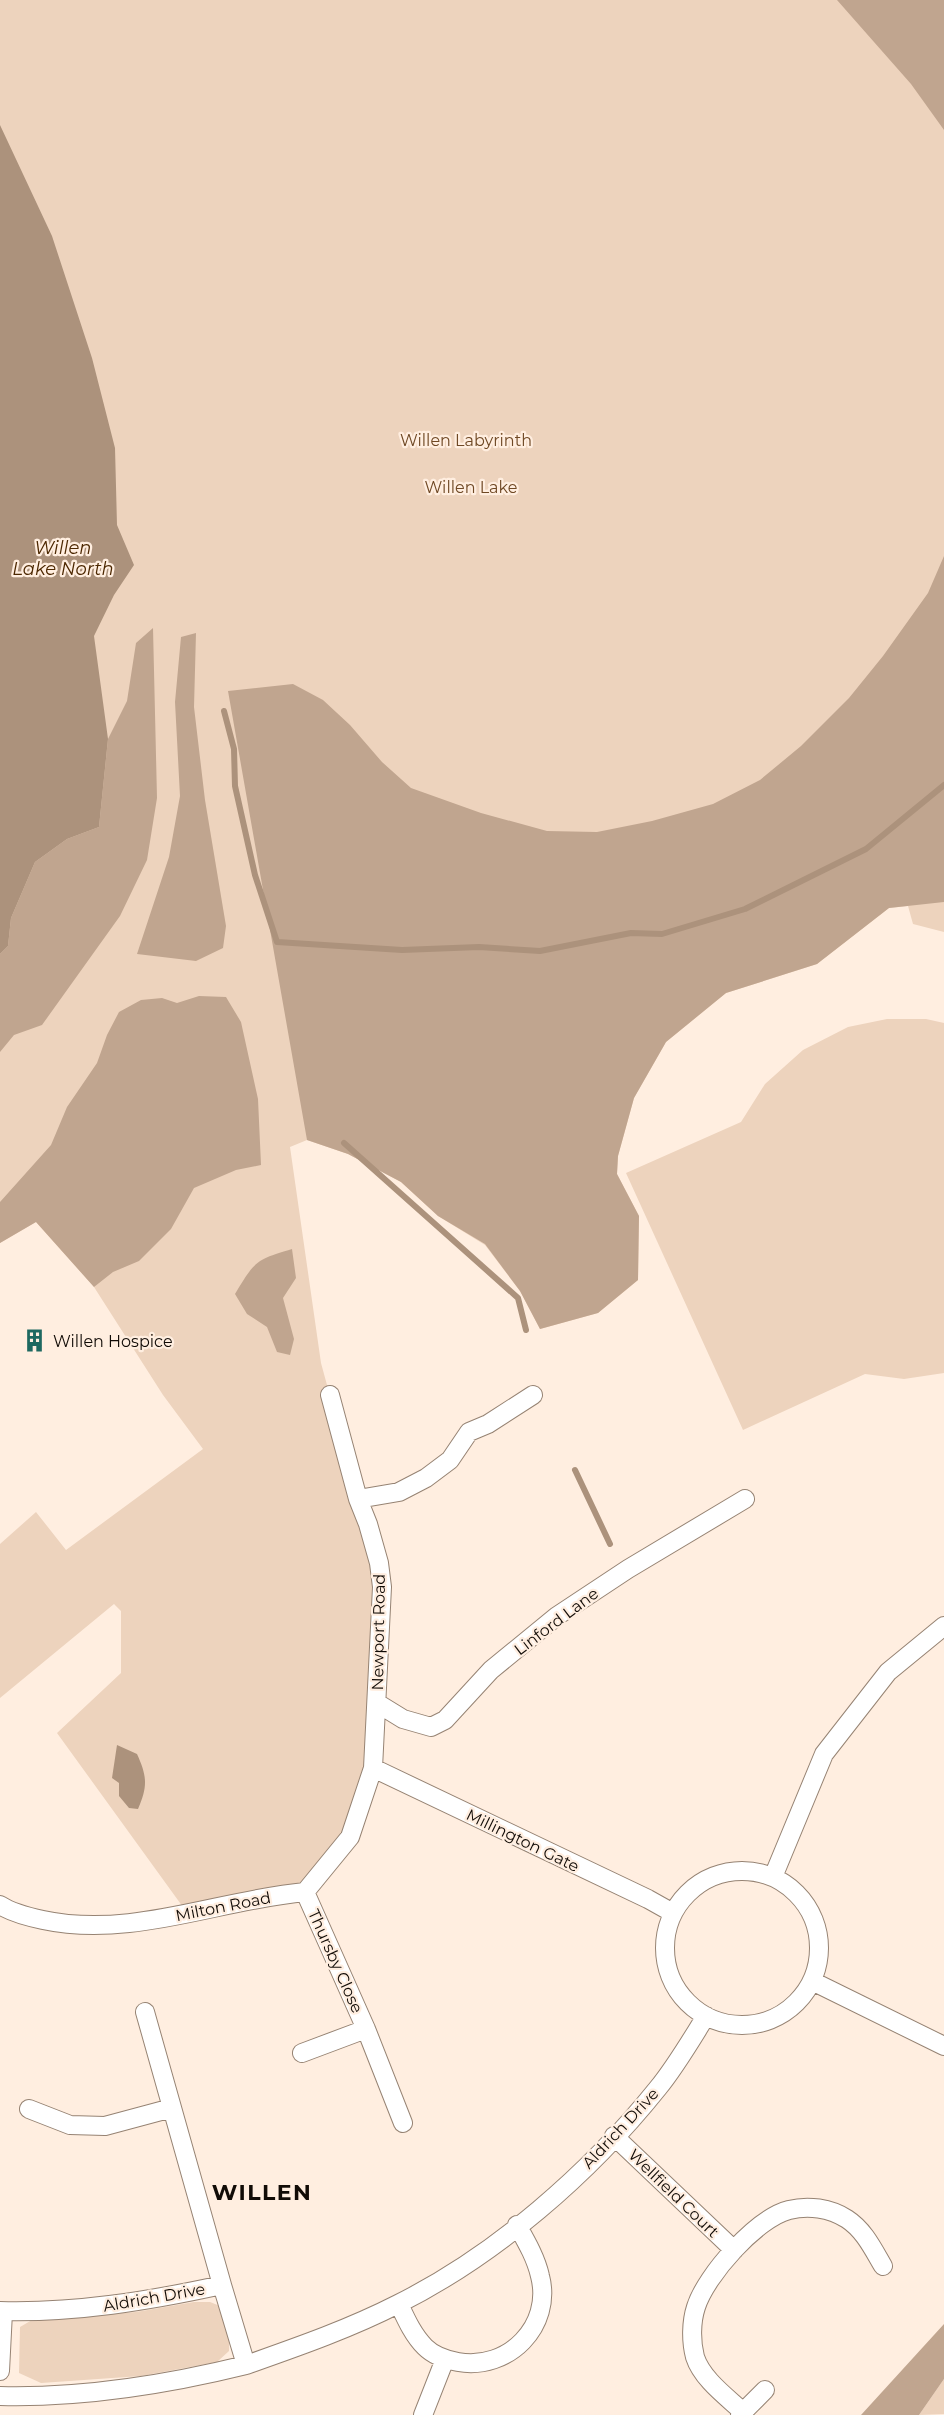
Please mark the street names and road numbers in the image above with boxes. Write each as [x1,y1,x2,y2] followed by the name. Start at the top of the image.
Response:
[368,1574,389,1690] street label: Newport Road
[510,1584,602,1659] street label: Linford Lane
[463,1805,582,1876] street label: Millington Gate
[174,1888,272,1925] street label: Milton Road
[304,1906,367,2016] street label: Thursby Close
[578,2084,662,2172] street label: Aldrich Drive
[624,2145,723,2242] street label: Wellfield Court
[102,2279,206,2316] street label: Aldrich Drive

